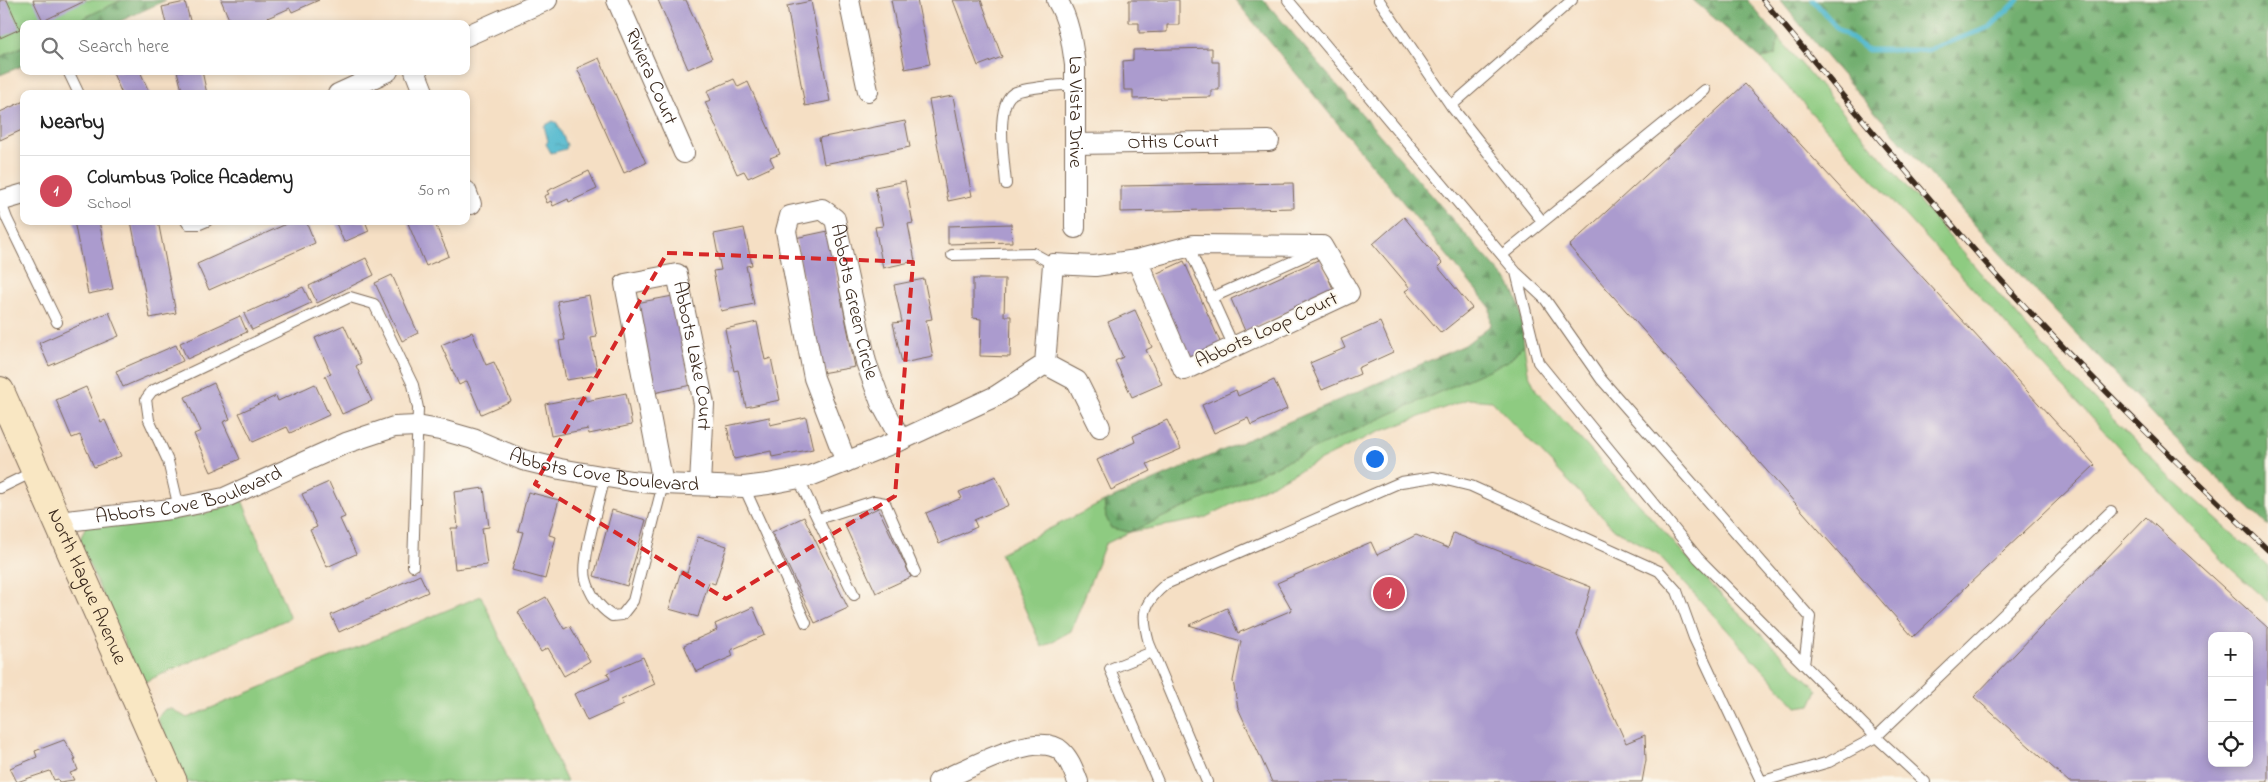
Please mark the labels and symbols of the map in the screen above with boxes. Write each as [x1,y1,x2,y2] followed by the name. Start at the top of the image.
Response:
[617,24,685,130] street label: Riviera Court
[1059,54,1090,168] street label: La Vista Drive
[1127,127,1219,158] street label: Ottis Court
[822,221,886,384] street label: Abbots Green Circle
[664,278,719,432] street label: Abbots Lake Court
[1191,285,1344,377] street label: Abbots Loop Court
[504,441,699,500] street label: Abbots Cove Boulevard
[1362,446,1388,472] your location
[94,459,287,532] street label: Abbots Cove Boulevard
[39,504,134,669] street label: North Hague Avenue
[1373,574,1405,612] pin: 1

